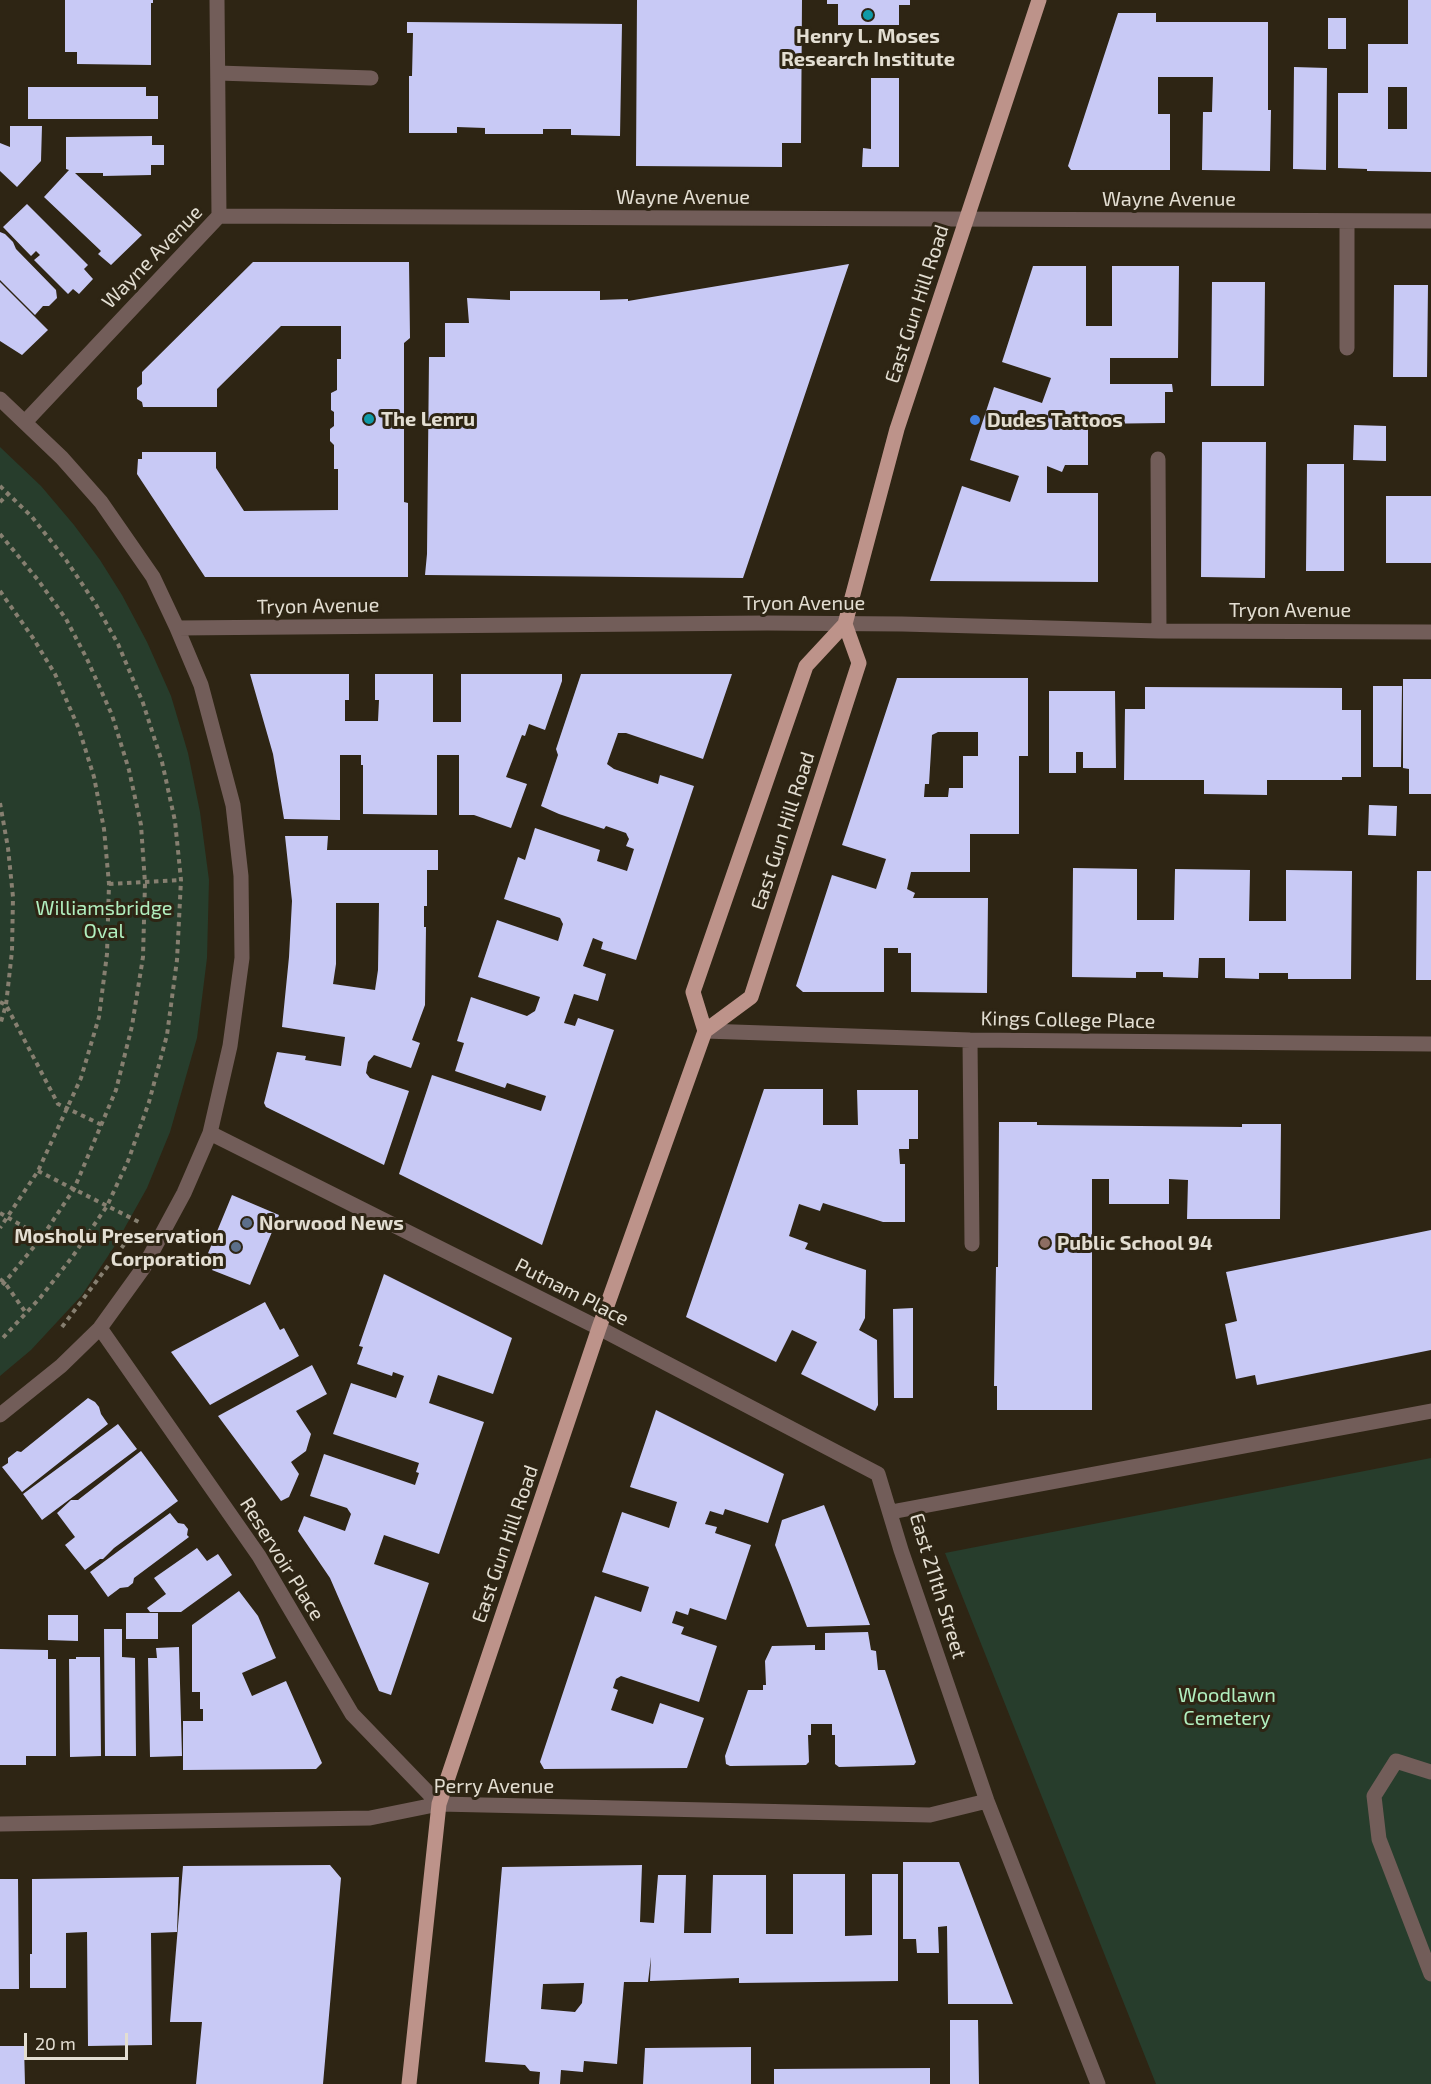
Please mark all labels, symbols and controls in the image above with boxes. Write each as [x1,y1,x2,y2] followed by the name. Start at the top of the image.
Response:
[861,8,875,22] marker: Henry L. Moses Research Institute
[781,24,955,71] place label: Henry L. Moses Research Institute
[616,185,750,209] street label: Wayne Avenue
[1102,187,1236,211] street label: Wayne Avenue
[97,200,207,314] street label: Wayne Avenue
[880,222,954,386] street label: East Gun Hill Road
[381,407,475,431] place label: The Lenru
[987,408,1123,432] place label: Dudes Tattoos
[362,412,376,426] marker: The Lenru
[968,413,982,427] marker: Dudes Tattoos
[743,591,865,615] street label: Tryon Avenue
[256,593,380,619] street label: Tryon Avenue
[1229,598,1351,622] street label: Tryon Avenue
[746,749,820,913] street label: East Gun Hill Road
[35,896,173,943] park label: Williamsbridge Oval
[980,1006,1156,1034] street label: Kings College Place
[259,1211,404,1235] place label: Norwood News
[240,1216,254,1230] marker: Norwood News
[14,1224,224,1271] place label: Mosholu Preservation Corporation
[1057,1231,1213,1255] place label: Public School 94
[1038,1236,1052,1250] marker: Public School 94
[229,1240,243,1254] marker: Mosholu Preservation Corporation
[511,1253,633,1331] street label: Putnam Place
[467,1462,543,1626] street label: East Gun Hill Road
[235,1493,329,1625] street label: Reservoir Place
[904,1510,972,1662] street label: East 211th Street
[1178,1683,1276,1730] park label: Woodlawn Cemetery
[434,1774,554,1798] street label: Perry Avenue
[27,2021,130,2059] scale bar
[35,2032,76,2054] text: 20 m

